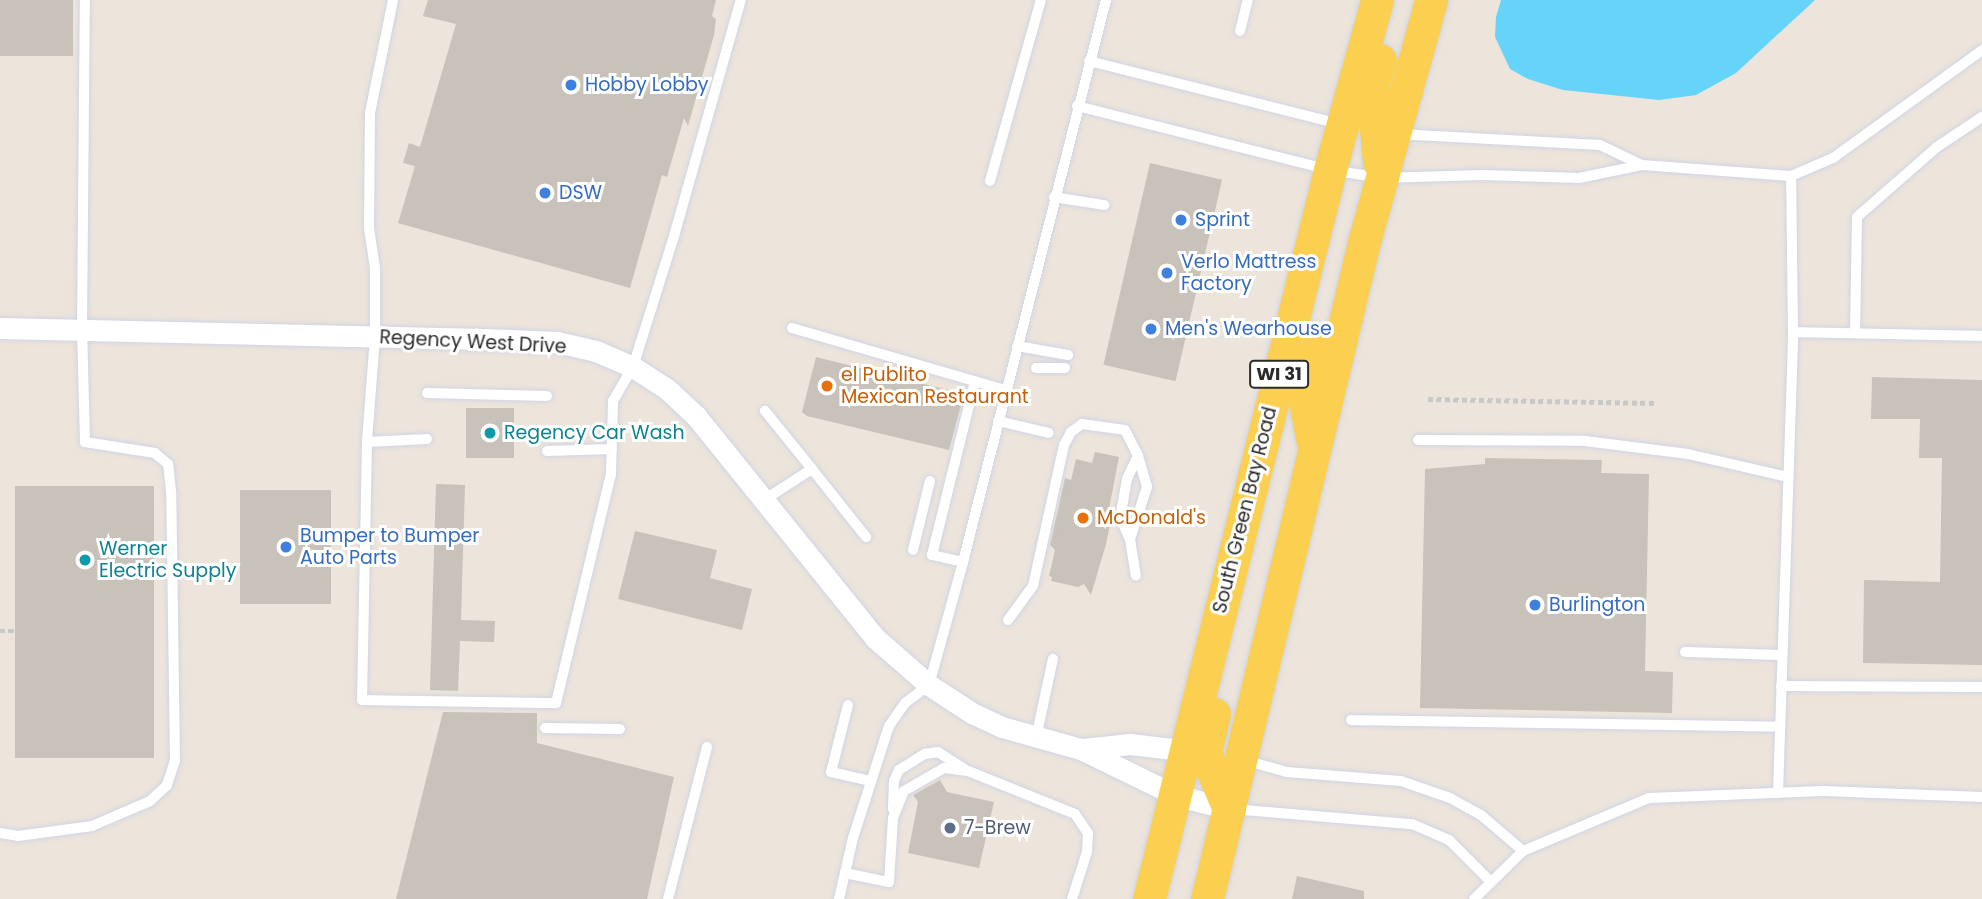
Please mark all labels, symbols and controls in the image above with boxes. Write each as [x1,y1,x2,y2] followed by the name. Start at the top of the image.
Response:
[585,74,709,96] place label: Hobby Lobby
[563,77,579,93] marker: Hobby Lobby
[559,182,602,204] place label: DSW
[537,185,553,201] marker: DSW
[1195,209,1250,231] place label: Sprint
[1173,212,1189,228] marker: Sprint
[1181,251,1316,295] place label: Verlo Mattress Factory
[1159,265,1175,281] marker: Verlo Mattress Factory
[1165,318,1332,340] place label: Men's Wearhouse
[1143,321,1159,337] marker: Men's Wearhouse
[379,326,567,358] street label: Regency West Drive
[1248,360,1310,388] road number: WI 31
[841,364,1029,408] place label: el Publito Mexican Restaurant
[819,378,835,394] marker: el Publito Mexican Restaurant
[1208,404,1282,616] street label: South Green Bay Road
[504,422,685,444] place label: Regency Car Wash
[482,425,498,441] marker: Regency Car Wash
[1097,507,1206,529] place label: McDonald's
[1075,510,1091,526] marker: McDonald's
[300,525,479,569] place label: Bumper to Bumper Auto Parts
[99,538,236,582] place label: Werner Electric Supply
[278,539,294,555] marker: Bumper to Bumper Auto Parts
[77,552,93,568] marker: Werner Electric Supply
[1549,594,1645,616] place label: Burlington
[1527,597,1543,613] marker: Burlington
[964,817,1031,839] place label: 7-Brew
[942,820,958,836] marker: 7-Brew

